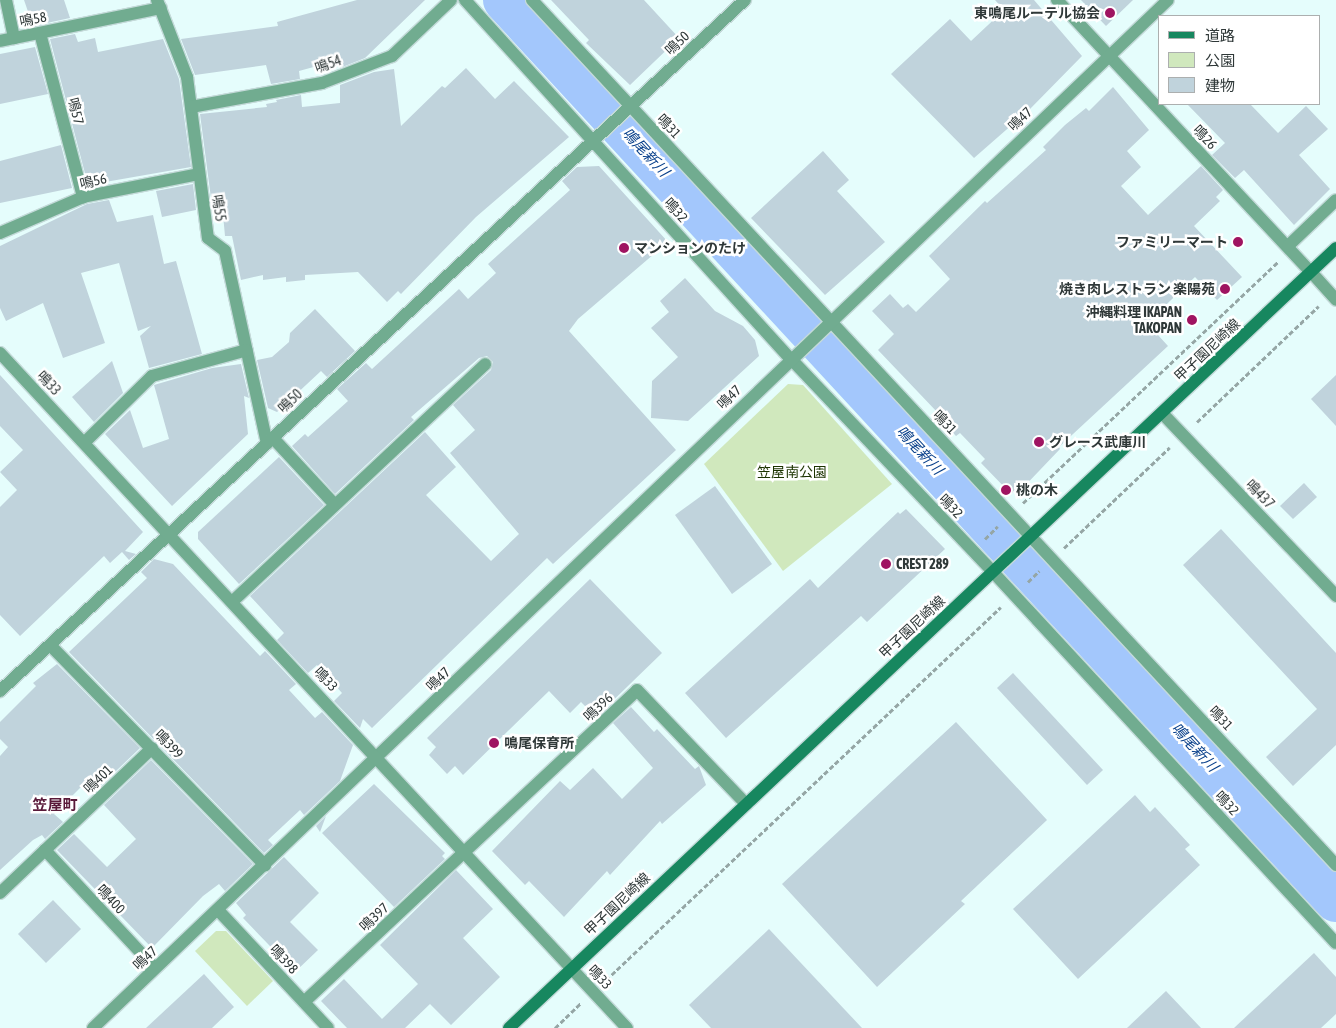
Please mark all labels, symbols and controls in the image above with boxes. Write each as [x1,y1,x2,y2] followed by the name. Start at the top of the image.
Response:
[974,5,1100,21] place label: 東鳴尾ルーテル協会
[1104,7,1116,19] marker: 東鳴尾ルーテル協会
[18,8,48,30] street label: 鳴58
[1158,15,1321,105] legend
[1205,27,1235,44] text: 道路
[661,28,693,58] street label: 鳴50
[312,52,344,76] street label: 鳴54
[1205,52,1235,69] text: 公園
[1205,77,1235,94] text: 建物
[65,96,87,126] street label: 鳴57
[1004,104,1036,134] street label: 鳴47
[654,110,684,142] street label: 鳴31
[1190,121,1220,153] street label: 鳴26
[619,124,673,180] water label: 鳴尾新川
[78,170,108,192] street label: 鳴56
[209,193,229,223] street label: 鳴55
[661,194,691,226] street label: 鳴32
[1116,234,1228,250] place label: ファミリーマート
[1232,236,1244,248] marker: ファミリーマート
[634,240,746,256] place label: マンションのたけ
[618,242,630,254] marker: マンションのたけ
[1059,281,1215,297] place label: 焼き肉レストラン 楽陽苑
[1219,283,1231,295] marker: 焼き肉レストラン 楽陽苑
[1085,304,1182,336] place label: 沖縄料理 IKAPAN TAKOPAN
[1186,314,1198,326] marker: 沖縄料理 IKAPAN TAKOPAN
[1171,315,1243,385] street label: 甲子園尼崎線
[34,367,64,399] street label: 鳴33
[713,382,745,412] street label: 鳴47
[274,386,306,416] street label: 鳴50
[930,406,960,438] street label: 鳴31
[893,422,947,478] water label: 鳴尾新川
[1049,434,1147,450] place label: グレース武庫川
[1033,436,1045,448] marker: グレース武庫川
[757,464,827,480] park label: 笠屋南公園
[1242,476,1278,512] street label: 鳴437
[1016,482,1058,498] place label: 桃の木
[1000,484,1012,496] marker: 桃の木
[936,490,966,522] street label: 鳴32
[896,556,949,572] place label: CREST 289
[880,558,892,570] marker: CREST 289
[876,592,948,662] street label: 甲子園尼崎線
[311,663,341,695] street label: 鳴33
[422,664,454,694] street label: 鳴47
[580,689,616,725] street label: 鳴396
[1206,702,1236,734] street label: 鳴31
[1168,719,1222,775] water label: 鳴尾新川
[151,726,187,762] street label: 鳴399
[504,735,574,751] place label: 鳴尾保育所
[488,737,500,749] marker: 鳴尾保育所
[80,761,116,797] street label: 鳴401
[1212,787,1242,819] street label: 鳴32
[33,796,77,814] district label: 笠屋町
[581,869,653,939] street label: 甲子園尼崎線
[93,881,129,917] street label: 鳴400
[356,899,392,935] street label: 鳴397
[266,941,302,977] street label: 鳴398
[129,943,161,973] street label: 鳴47
[585,961,615,993] street label: 鳴33

